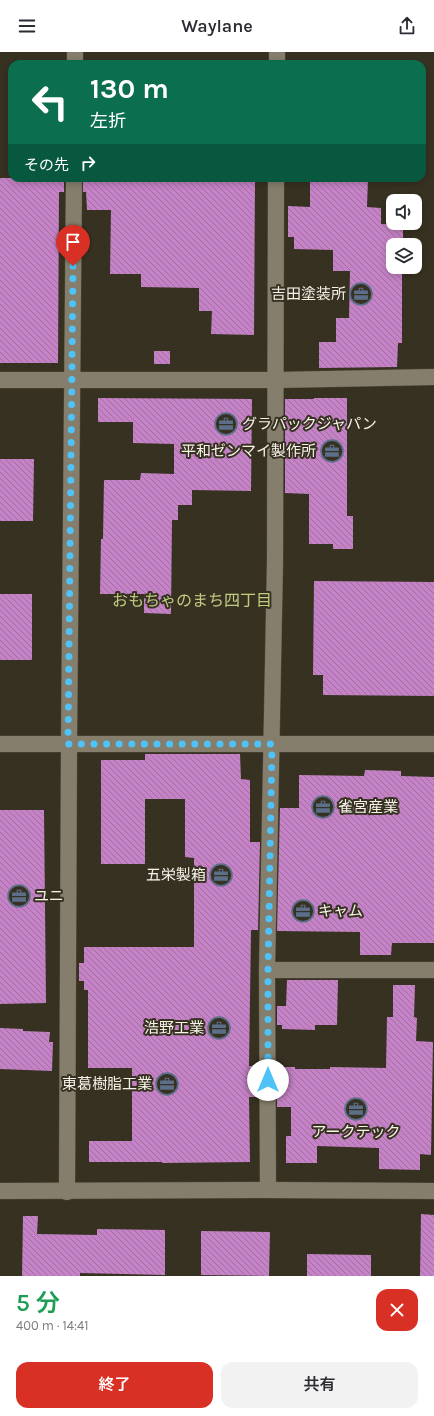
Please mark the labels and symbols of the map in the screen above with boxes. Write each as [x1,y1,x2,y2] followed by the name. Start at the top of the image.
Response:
[56,225,90,266] pin
[348,281,374,307] office icon: 吉田塗装所
[271,285,346,303] place label: 吉田塗装所
[213,411,239,437] office icon: グラパックジャパン
[242,415,377,433] place label: グラパックジャパン
[319,438,345,464] office icon: 平和ゼンマイ製作所
[181,442,316,460] place label: 平和ゼンマイ製作所
[112,591,272,610] district label: おもちゃのまち四丁目
[310,794,336,820] office icon: 雀宮産業
[338,798,398,816] place label: 雀宮産業
[208,862,234,888] office icon: 五栄製箱
[146,866,206,884] place label: 五栄製箱
[6,883,32,909] office icon: ユニ
[34,887,64,905] place label: ユニ
[290,898,316,924] office icon: キャム
[318,902,363,920] place label: キャム
[206,1015,232,1041] office icon: 浩野工業
[144,1019,204,1037] place label: 浩野工業
[247,1059,289,1101] position arrow
[154,1071,180,1097] office icon: 東葛樹脂工業
[62,1075,152,1093] place label: 東葛樹脂工業
[343,1096,369,1122] office icon: アークテック
[311,1123,401,1141] place label: アークテック

